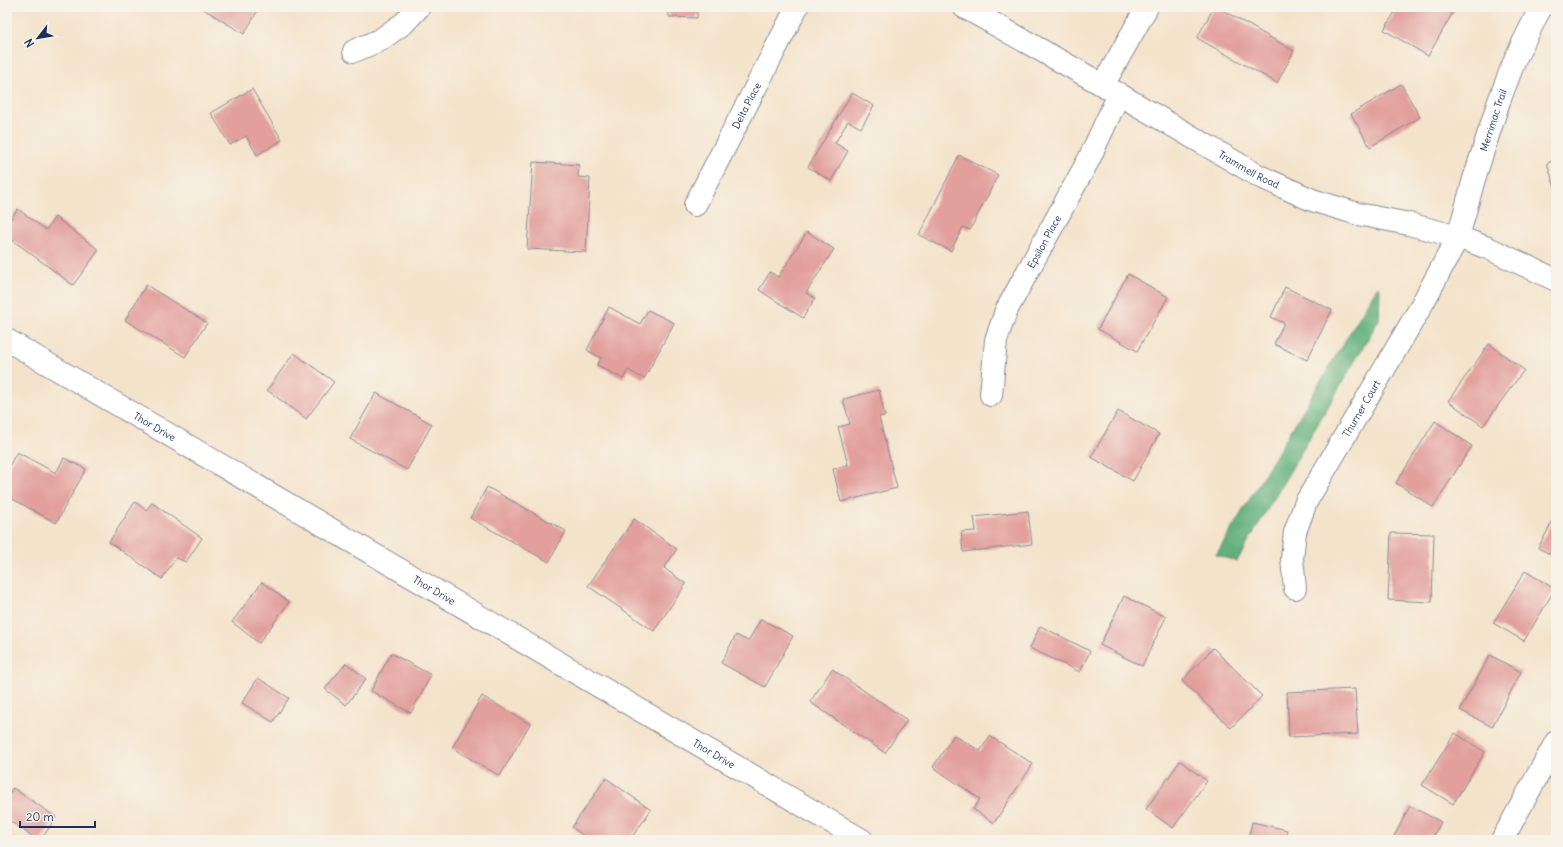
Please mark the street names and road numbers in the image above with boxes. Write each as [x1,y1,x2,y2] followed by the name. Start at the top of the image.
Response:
[729,80,764,131] street label: Delta Place
[1477,87,1510,153] street label: Merrimac Trail
[1216,148,1281,191] street label: Trammell Road
[1025,213,1064,271] street label: Epsilon Place
[1340,377,1384,439] street label: Thurner Court
[131,409,178,444] street label: Thor Drive
[411,573,458,608] street label: Thor Drive
[690,736,737,771] street label: Thor Drive

